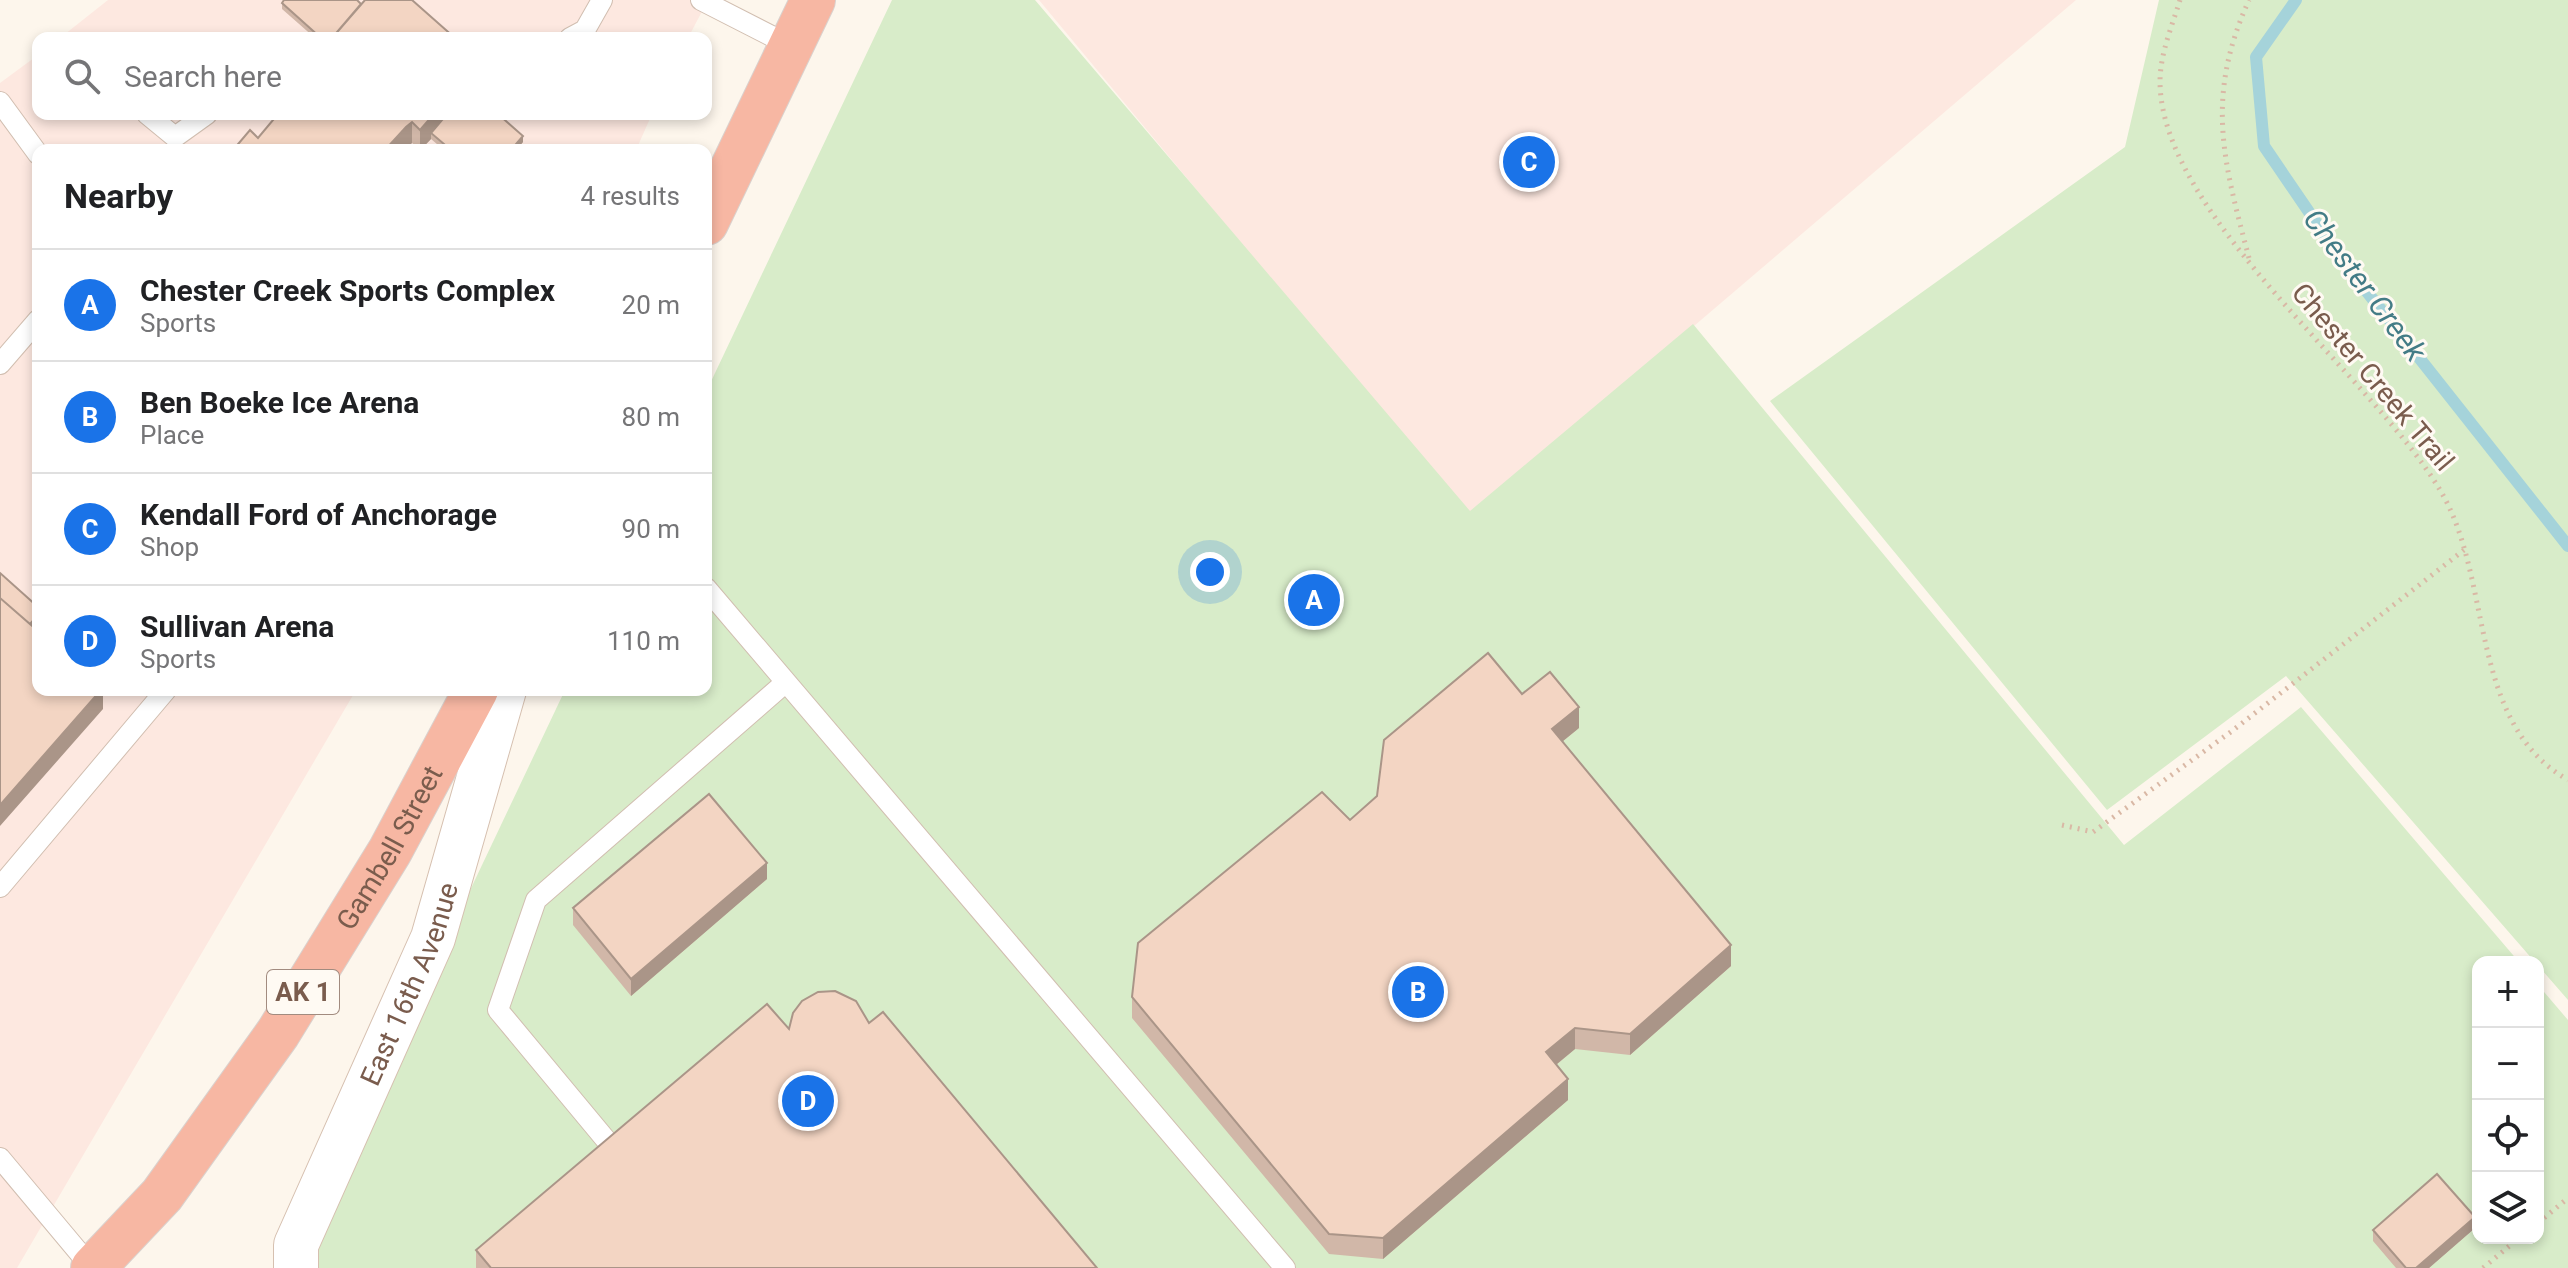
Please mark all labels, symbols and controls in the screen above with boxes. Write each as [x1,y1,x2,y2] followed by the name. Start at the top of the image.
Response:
[32,32,712,120] search box
[60,54,104,98] icon: search
[124,59,282,94] text: Search here
[1503,132,1555,192] pin: C
[64,176,173,216] text: Nearby
[581,181,680,211] text: 4 results
[2296,202,2434,369] water label: Chester Creek
[140,273,555,308] text: Chester Creek Sports Complex
[2285,277,2461,477] street label: Chester Creek Trail
[81,290,99,320] text: A
[622,290,680,320] text: 20 m
[140,308,216,338] text: Sports
[140,385,419,420] text: Ben Boeke Ice Arena
[82,402,98,432] text: B
[622,402,680,432] text: 80 m
[140,420,204,450] text: Place
[140,497,497,532] text: Kendall Ford of Anchorage
[81,514,99,544] text: C
[622,514,680,544] text: 90 m
[140,532,199,562] text: Shop
[1190,552,1230,592] your location
[1288,570,1340,630] pin: A
[140,609,334,644] text: Sullivan Arena
[82,626,98,656] text: D
[607,626,680,656] text: 110 m
[140,644,216,674] text: Sports
[329,760,449,936] street label: Gambell Street
[353,879,465,1090] street label: East 16th Avenue
[2472,956,2544,1244] map controls
[2472,956,2544,1028] button: +
[1392,962,1444,1022] pin: B
[267,970,339,1014] road number: AK 1
[2472,1028,2544,1100] button: −
[782,1071,834,1131] pin: D
[2472,1100,2544,1172] button: locate
[2472,1172,2544,1244] button: layers

